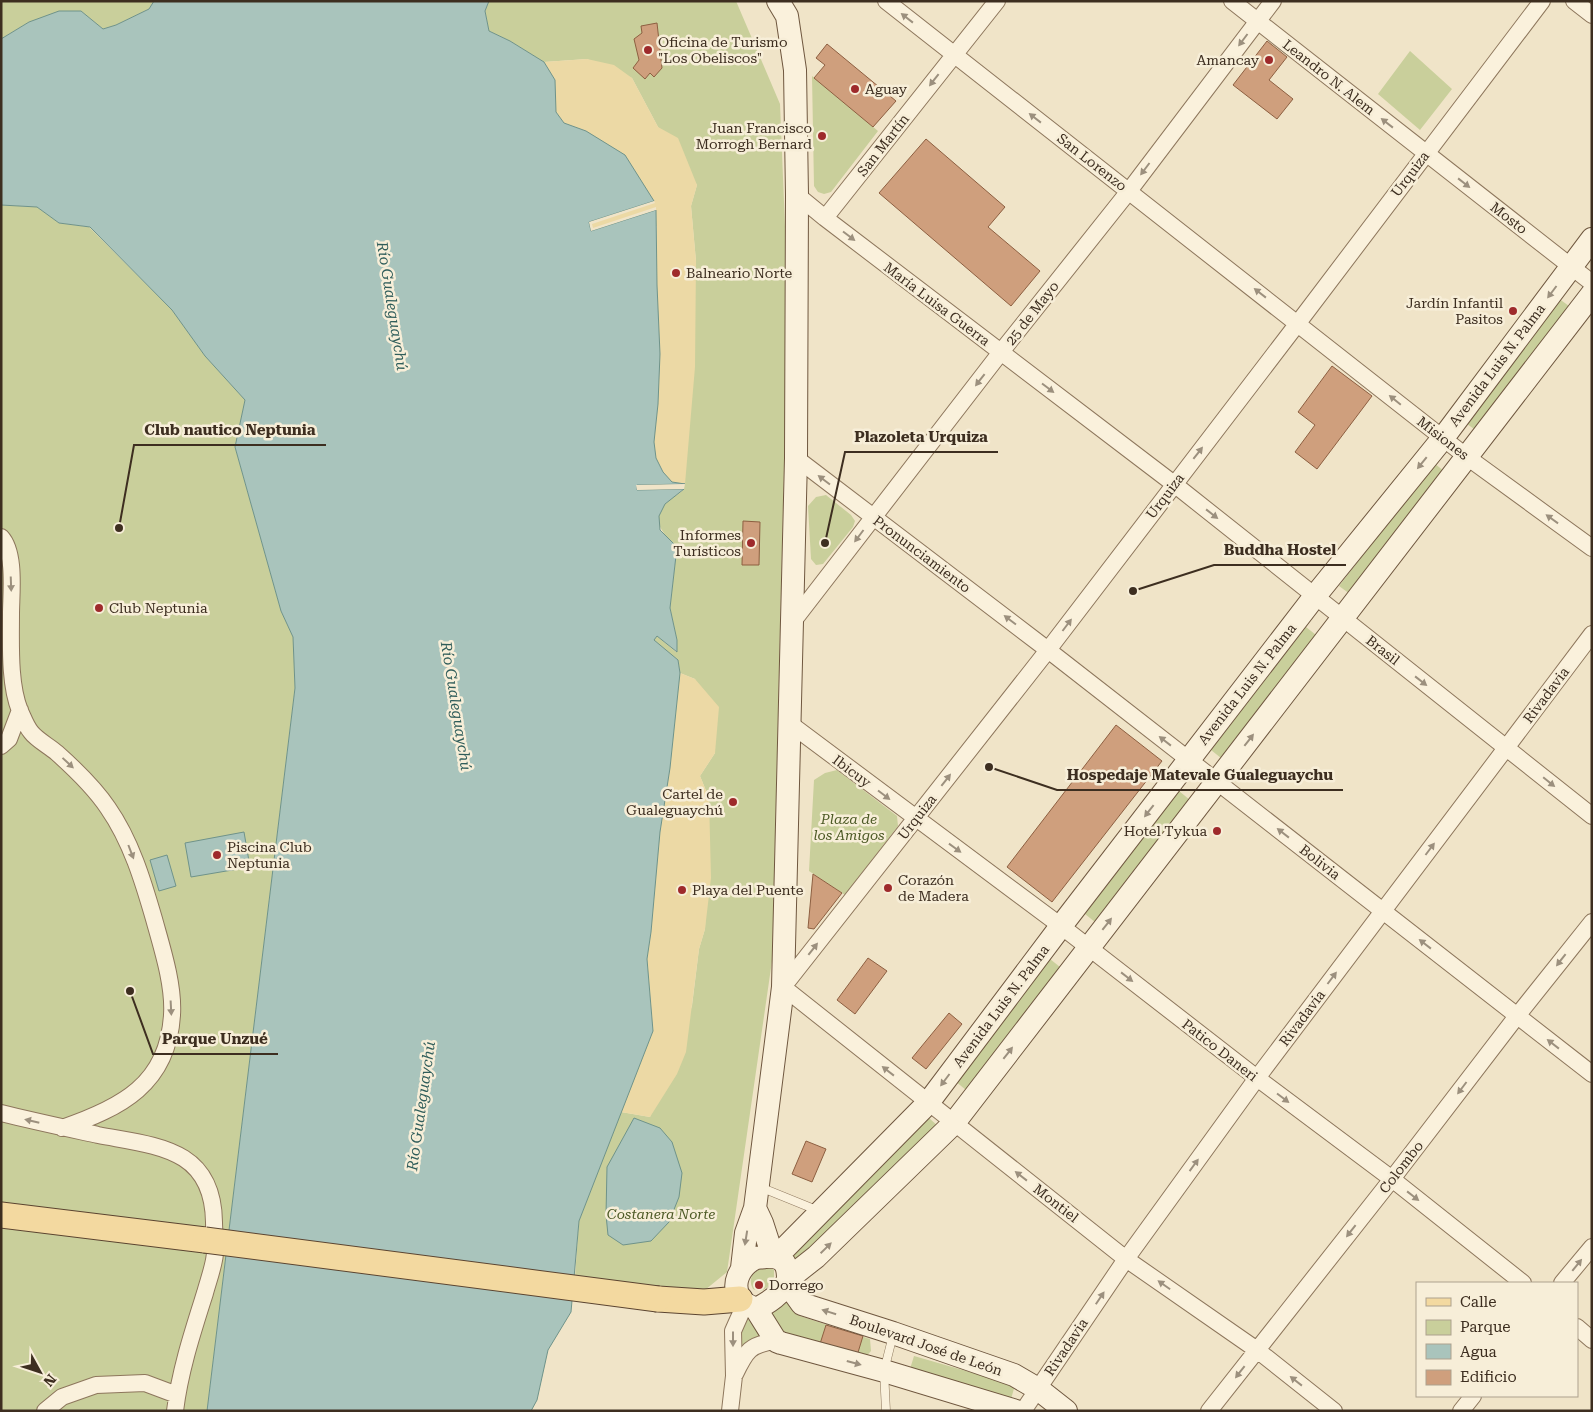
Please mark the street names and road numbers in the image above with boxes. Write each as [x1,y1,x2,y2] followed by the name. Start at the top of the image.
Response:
[1280,36,1378,118] street label: Leandro N. Alem
[854,111,912,179] street label: San Martín
[1054,130,1130,194] street label: San Lorenzo
[1388,148,1433,200] street label: Urquiza
[1487,199,1531,237] street label: Mosto
[881,259,993,349] street label: María Luisa Guerra
[1002,278,1062,348] street label: 25 de Mayo
[1446,300,1549,429] street label: Avenida Luis N. Palma
[1414,413,1472,463] street label: Misiones
[1143,470,1188,522] street label: Urquiza
[870,512,974,596] street label: Pronunciamiento
[1195,620,1300,748] street label: Avenida Luis N. Palma
[1363,632,1403,668] street label: Brasil
[1520,664,1572,726] street label: Rivadavia
[830,751,875,791] street label: Ibicuy
[894,791,940,843] street label: Urquiza
[1297,841,1344,883] street label: Bolivia
[950,941,1053,1070] street label: Avenida Luis N. Palma
[1276,987,1328,1049] street label: Rivadavia
[1179,1016,1261,1085] street label: Patico Daneri
[1376,1138,1426,1196] street label: Colombo
[1030,1181,1082,1226] street label: Montiel
[847,1311,1005,1379] street label: Boulevard José de León
[1041,1315,1091,1379] street label: Rivadavia

